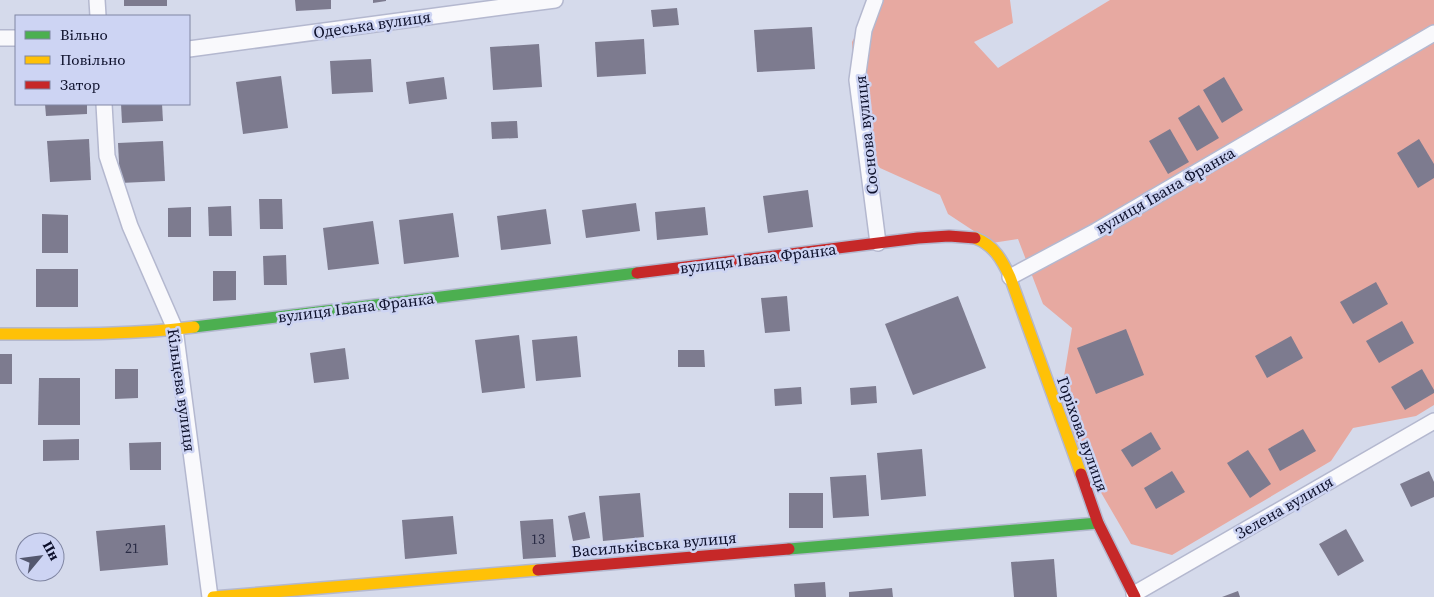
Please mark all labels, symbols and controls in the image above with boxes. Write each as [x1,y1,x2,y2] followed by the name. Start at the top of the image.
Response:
[312,5,432,43] street label: Одеська вулиця
[15,15,190,105] legend
[60,24,108,45] text: Вільно
[60,49,126,70] text: Повільно
[60,74,101,95] text: Затор
[849,75,883,195] street label: Соснова вулиця
[1091,141,1239,239] street label: вулиця Івана Франка
[678,237,838,279] street label: вулиця Івана Франка
[276,286,436,328] street label: вулиця Івана Франка
[162,327,202,453] street label: Кільцева вулиця
[1052,373,1114,495] street label: Горіхова вулиця
[1231,470,1337,544] street label: Зелена вулиця
[571,526,737,562] street label: Васильківська вулиця
[531,529,545,549] house number: 13
[15,532,65,582] north arrow
[38,537,65,564] text: Пн
[125,538,139,558] house number: 21

